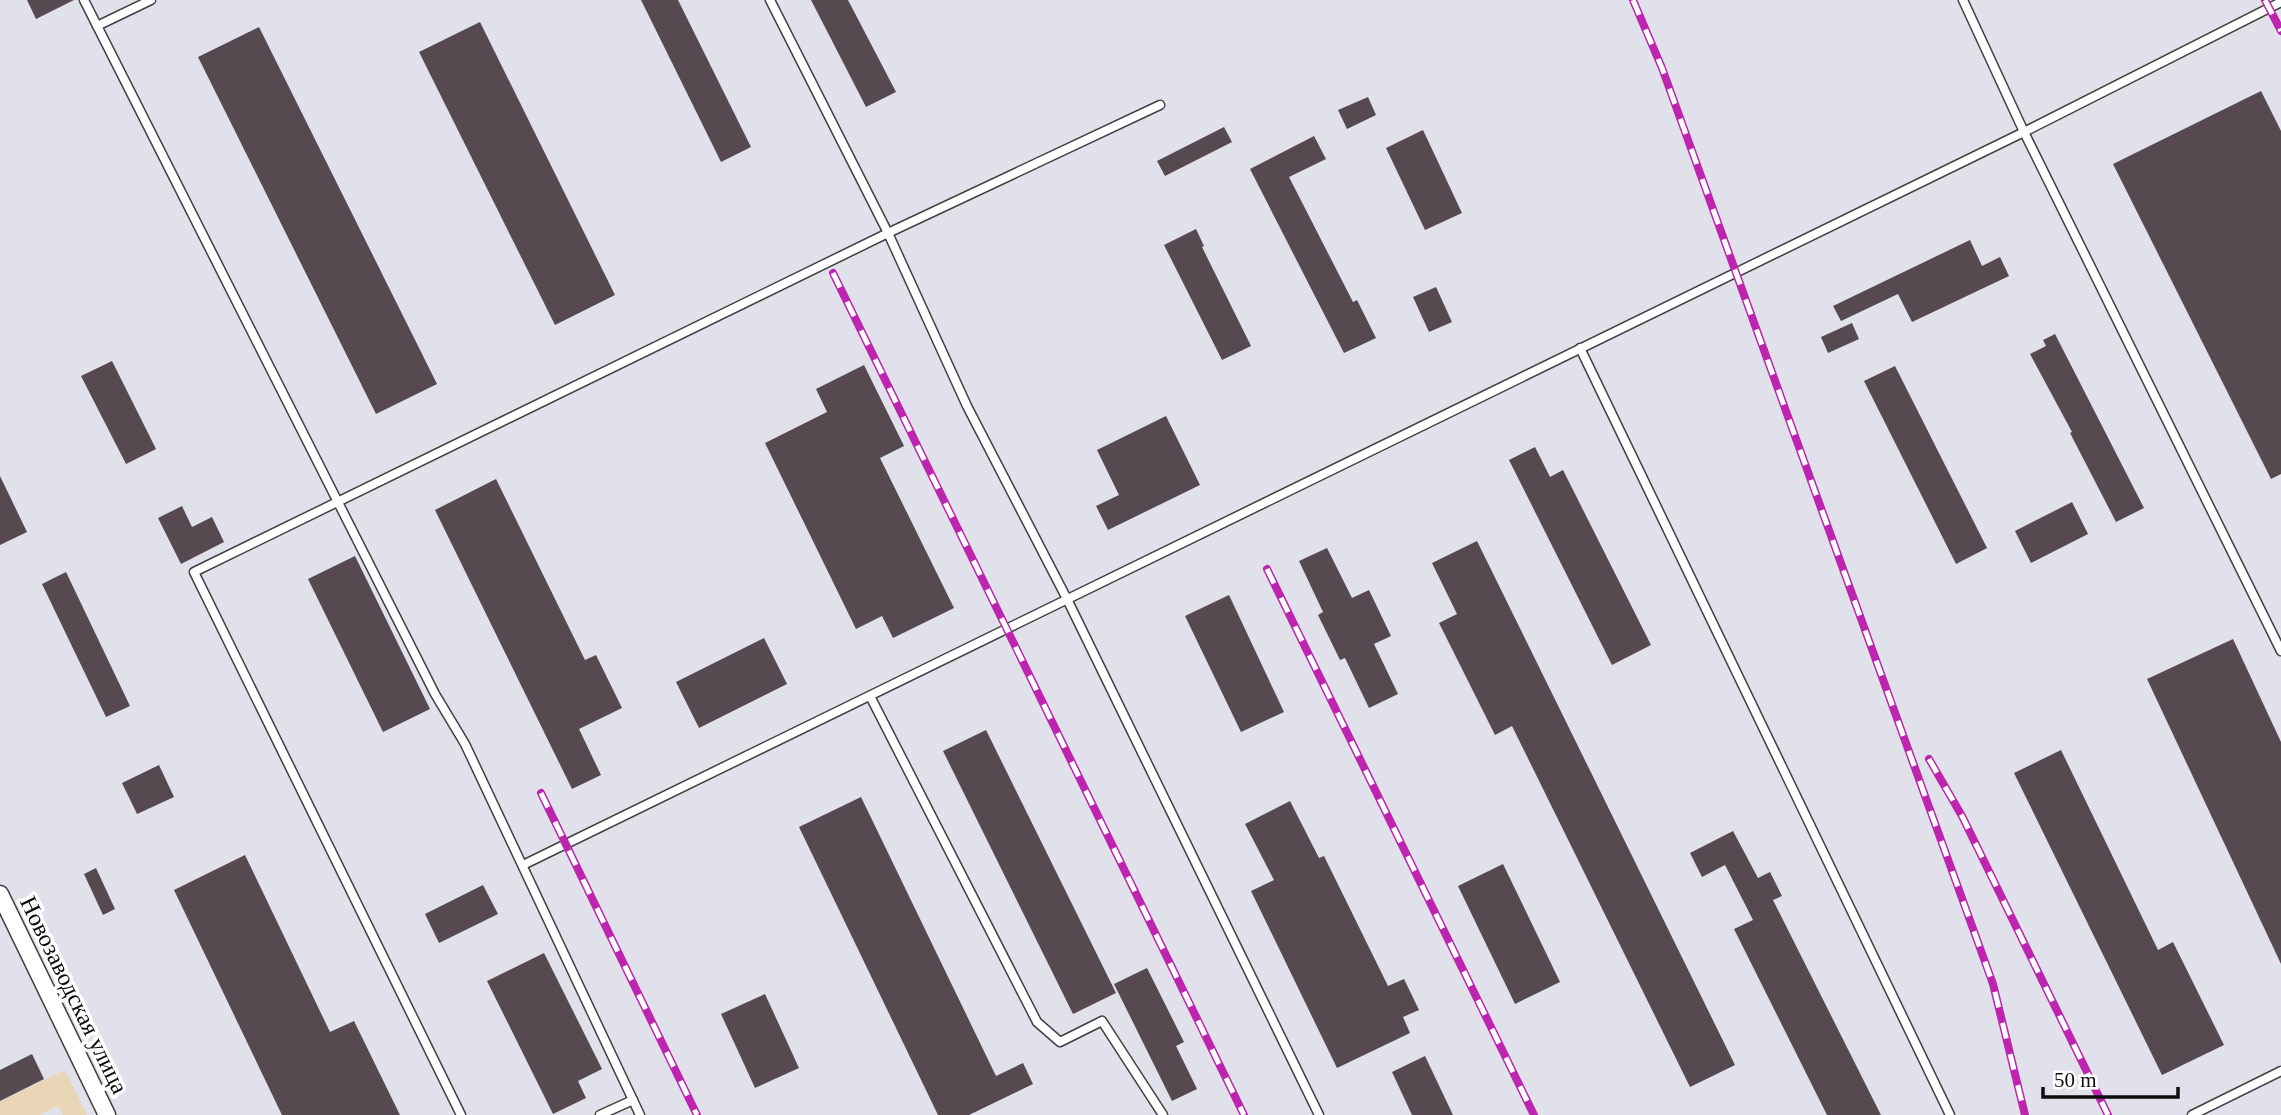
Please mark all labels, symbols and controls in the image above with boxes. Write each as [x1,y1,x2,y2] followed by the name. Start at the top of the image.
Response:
[15,892,133,1098] street label: Новозаводская улица
[2043,1056,2178,1100] scale bar
[2054,1068,2097,1092] text: 50 m

